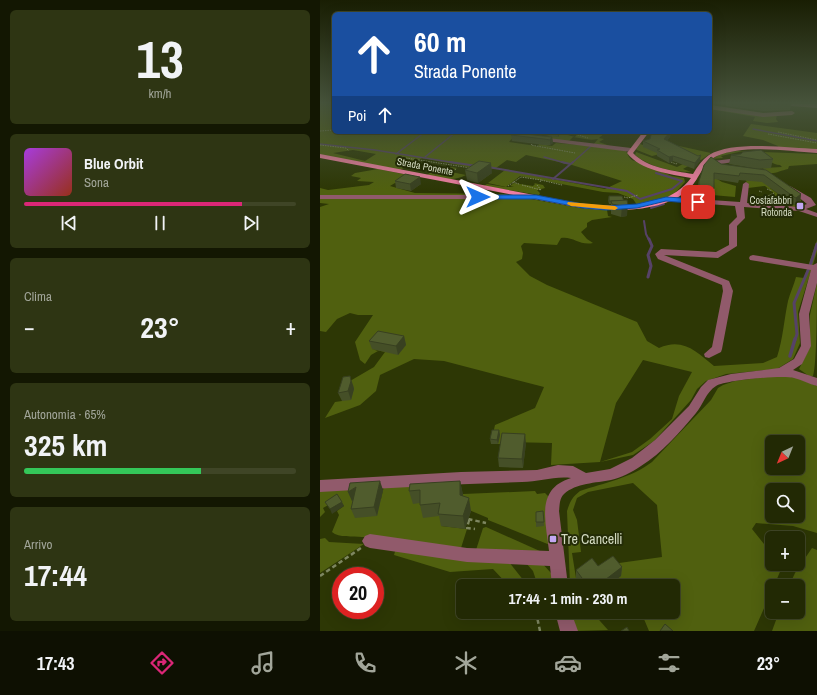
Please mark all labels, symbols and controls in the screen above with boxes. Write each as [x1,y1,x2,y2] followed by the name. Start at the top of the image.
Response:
[414,23,466,61] text: 60 m
[136,24,184,94] text: 13
[348,28,400,80] icon: ahead
[414,59,517,84] text: Strada Ponente
[148,85,172,102] text: km/h
[374,104,396,126] icon: ahead
[348,105,366,126] text: Poi
[84,153,143,174] text: Blue Orbit
[396,155,455,178] street label: Strada Ponente
[84,174,109,191] text: Sona
[457,176,499,218] position arrow
[681,185,715,219] pin
[687,191,709,213] icon: arrive
[750,194,792,219] place label: Costafabbri Rotonda
[795,201,805,211] marker: Costafabbri Rotonda
[58,212,80,234] icon: previous
[149,212,171,234] icon: pause
[240,212,262,234] icon: next
[24,288,52,305] text: Clima
[140,307,180,347] text: 23°
[24,312,35,342] text: −
[285,312,296,342] text: +
[24,406,106,423] text: Autonomia · 65%
[24,425,107,465] text: 325 km
[765,435,805,475] north arrow
[765,435,805,619] map controls
[765,483,805,523] button: search
[561,530,622,548] place label: Tre Cancelli
[765,531,805,571] button: +
[548,534,558,544] marker: Tre Cancelli
[24,536,52,553] text: Arrivo
[24,555,87,595] text: 17:44
[332,567,384,619] speed limit sign: 20
[765,579,805,619] button: −
[509,588,627,609] text: 17:44 · 1 min · 230 m
[148,649,176,677] icon: directions
[249,649,277,677] icon: music
[351,649,379,677] icon: phone
[452,649,480,677] icon: climate
[554,649,582,677] icon: car
[655,649,683,677] icon: filters
[37,651,74,676] text: 17:43
[757,651,780,676] text: 23°

